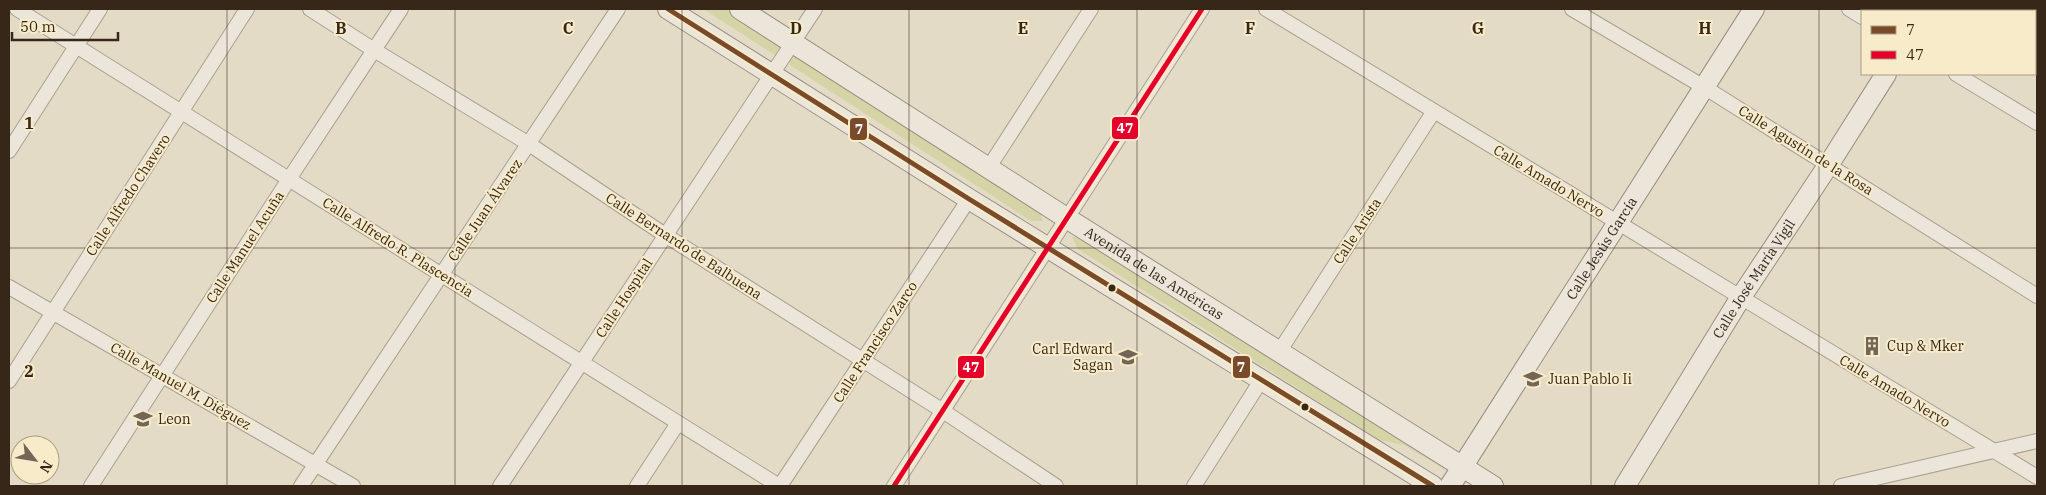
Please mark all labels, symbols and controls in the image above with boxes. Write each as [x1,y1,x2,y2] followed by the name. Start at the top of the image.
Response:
[12,10,119,42] scale bar
[1861,10,2036,75] legend
[20,17,56,36] text: 50 m
[335,18,347,38] text: B
[563,18,573,38] text: C
[790,18,802,38] text: D
[1018,18,1028,38] text: E
[1245,18,1255,38] text: F
[1472,18,1484,38] text: G
[1699,18,1712,38] text: H
[1906,20,1915,39] text: 7
[1906,45,1924,64] text: 47
[1735,101,1877,199] street label: Calle Agustín de la Rosa
[24,113,34,133] text: 1
[1111,116,1139,140] line badge: 47
[849,117,868,141] line badge: 7
[1117,119,1133,137] text: 47
[855,120,863,138] text: 7
[82,131,174,259] street label: Calle Alfredo Chavero
[1490,141,1608,221] street label: Calle Amado Nervo
[443,155,526,265] street label: Calle Juan Álvarez
[202,187,288,306] street label: Calle Manuel Acuña
[602,189,766,304] street label: Calle Bernardo de Balbuena
[319,193,477,301] street label: Calle Alfredo R. Plascencia
[1562,193,1641,303] street label: Calle Jesús García
[1329,194,1385,267] street label: Calle Arista
[1709,216,1799,342] street label: Calle José María Vigil
[1081,223,1227,324] street label: Avenida de las Américas
[592,255,656,341] street label: Calle Hospital
[829,278,921,406] street label: Calle Francisco Zarco
[1107,283,1117,293] unlabelled marker
[1861,335,1883,357] building icon: Cup & Mker
[1887,337,1964,355] place label: Cup & Mker
[107,338,255,434] street label: Calle Manuel M. Diéguez
[1032,340,1113,374] place label: Carl Edward Sagan
[1117,346,1139,368] school or university icon: Carl Edward Sagan
[1836,351,1954,431] street label: Calle Amado Nervo
[957,355,985,379] line badge: 47
[1232,355,1251,379] line badge: 7
[963,358,979,376] text: 47
[1237,358,1245,376] text: 7
[24,361,34,381] text: 2
[1522,368,1544,390] school or university icon: Juan Pablo Ii
[1548,370,1632,388] place label: Juan Pablo Ii
[1300,402,1310,412] unlabelled marker
[132,408,154,430] school or university icon: Leon
[158,410,191,428] place label: Leon
[10,435,60,485] north arrow
[36,457,57,476] text: N

